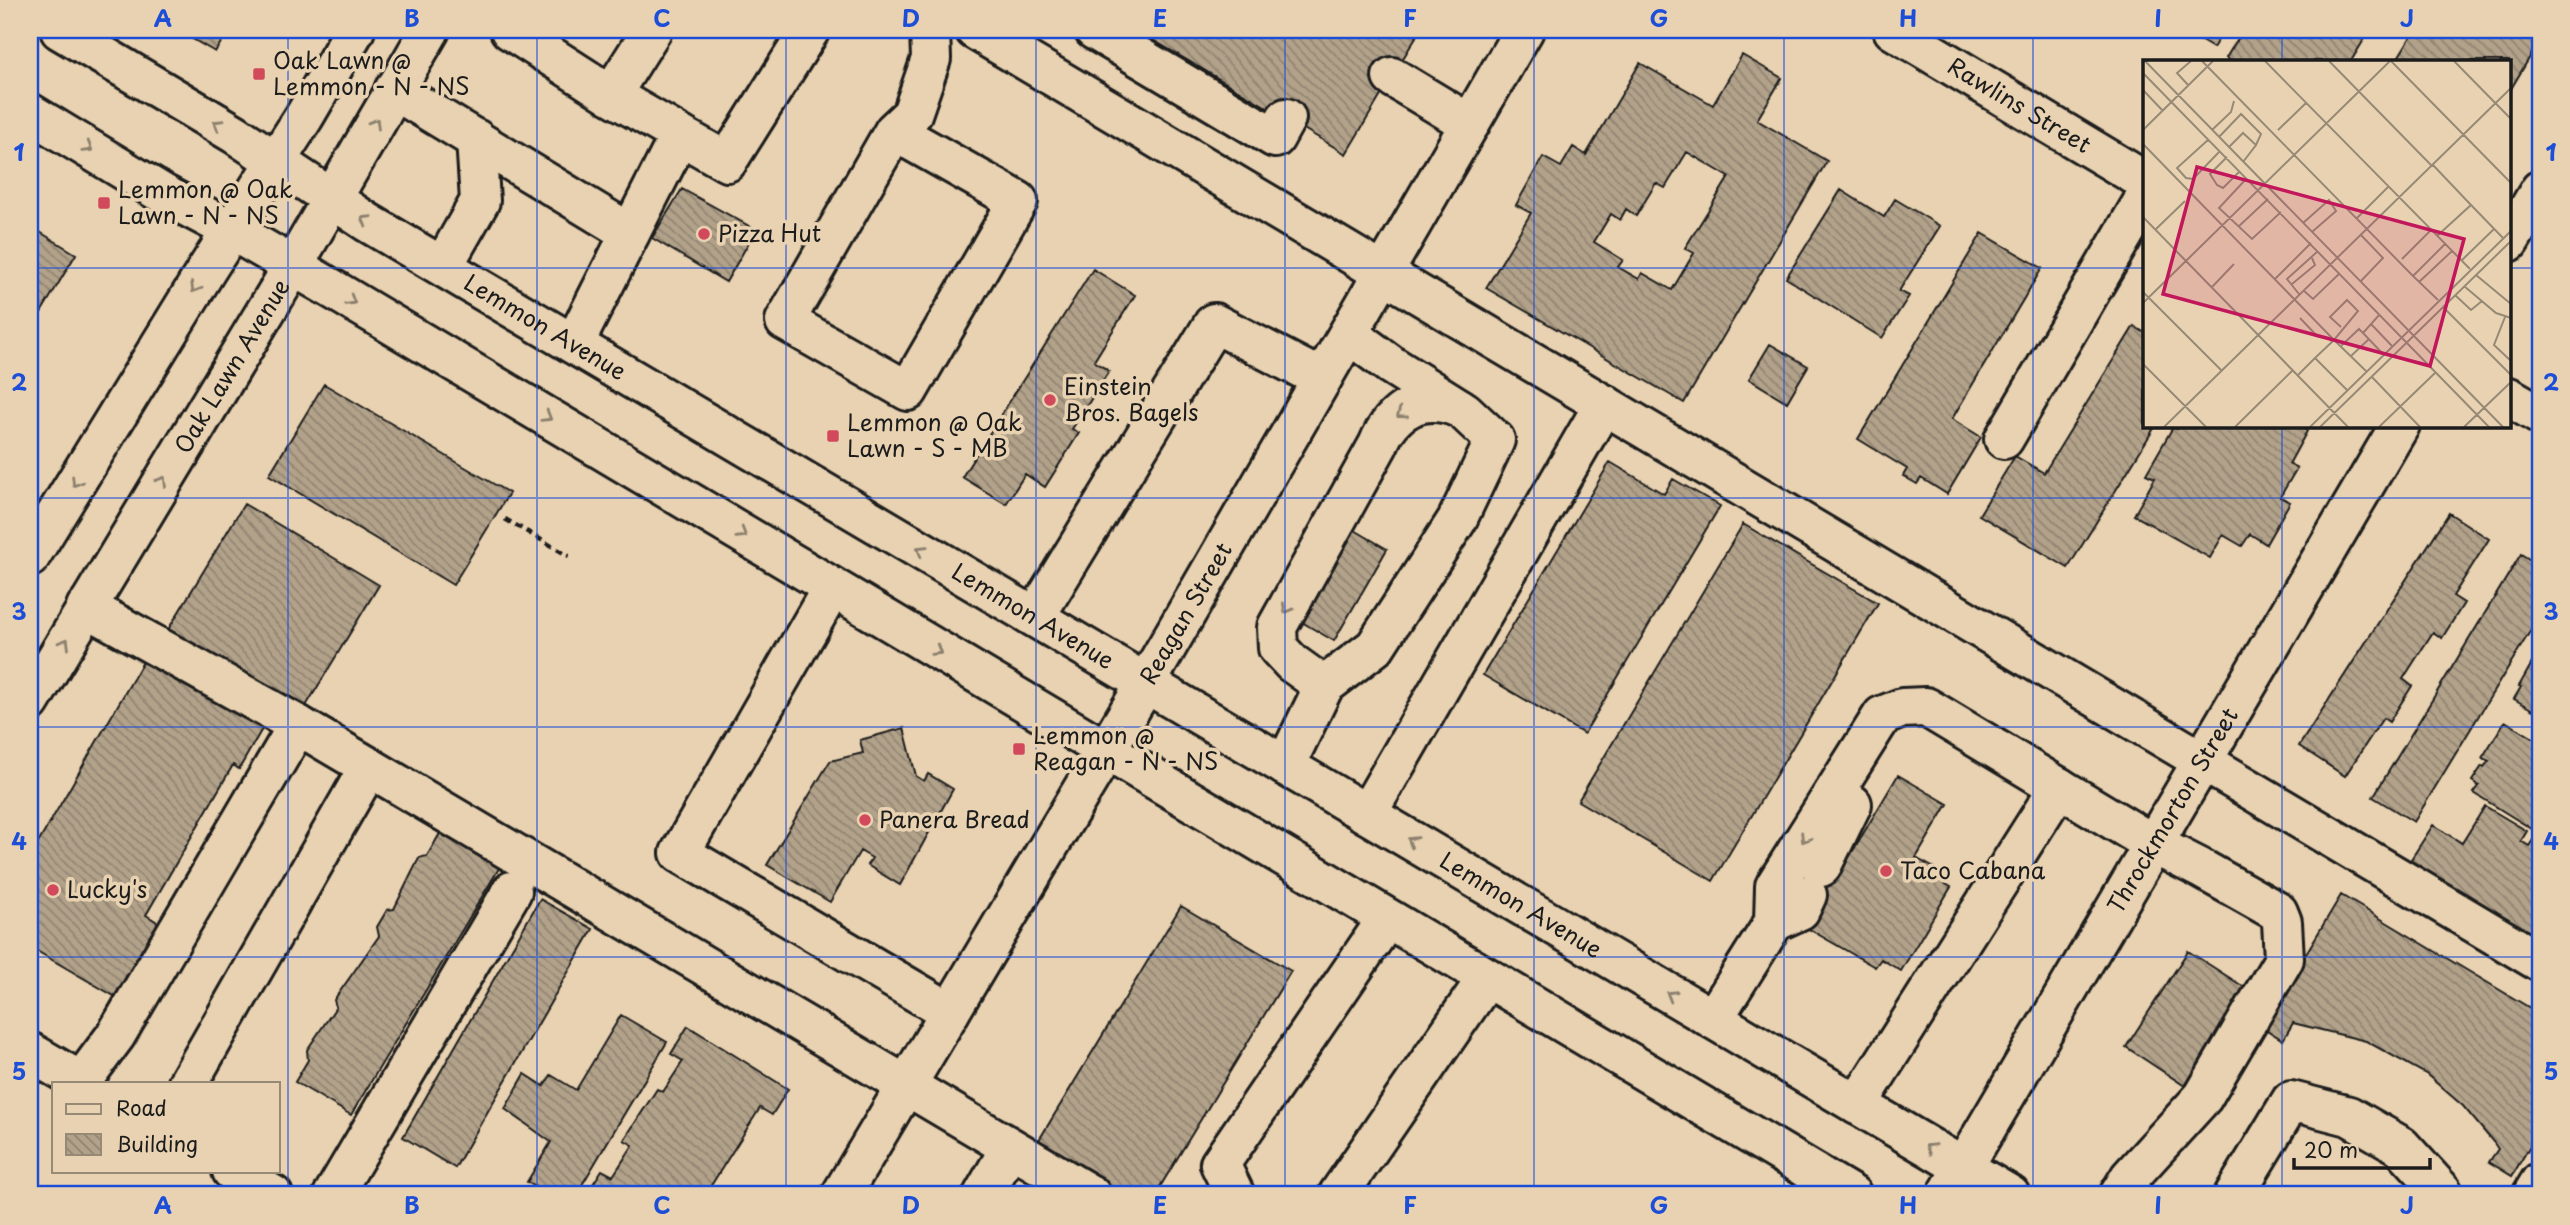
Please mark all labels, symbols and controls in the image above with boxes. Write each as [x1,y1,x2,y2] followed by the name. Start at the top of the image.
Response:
[154,0,172,35] text: A
[404,0,420,35] text: B
[653,0,671,35] text: C
[902,0,920,35] text: D
[1153,0,1167,35] text: E
[1403,0,1417,35] text: F
[1650,0,1668,35] text: G
[1899,0,1917,35] text: H
[2154,0,2162,35] text: I
[2400,0,2414,35] text: J
[273,42,470,103] place label: Oak Lawn @ Lemmon - N - NS
[1941,48,2098,161] street label: Rawlins Street
[2143,60,2510,427] inset map
[251,66,267,82] marker: Oak Lawn @ Lemmon - N - NS
[366,118,379,131] one-way arrow
[212,119,225,132] one-way arrow
[14,134,25,169] text: 1
[2546,134,2557,169] text: 1
[81,140,94,153] one-way arrow
[118,171,293,232] place label: Lemmon @ Oak Lawn - N - NS
[96,195,112,211] marker: Lemmon @ Oak Lawn - N - NS
[718,215,821,250] place label: Pizza Hut
[360,216,373,229] one-way arrow
[696,226,712,242] marker: Pizza Hut
[458,264,634,388] street label: Lemmon Avenue
[165,272,297,460] street label: Oak Lawn Avenue
[191,280,204,293] one-way arrow
[344,292,357,305] one-way arrow
[11,364,27,399] text: 2
[2543,364,2559,399] text: 2
[1064,368,1198,429] place label: Einstein Bros. Bagels
[1042,392,1058,408] marker: Einstein Bros. Bagels
[847,404,1022,465] place label: Lemmon @ Oak Lawn - S - MB
[1396,406,1409,418] one-way arrow
[539,409,552,422] one-way arrow
[825,428,841,444] marker: Lemmon @ Oak Lawn - S - MB
[72,474,85,487] one-way arrow
[154,475,167,488] one-way arrow
[734,526,747,539] one-way arrow
[1130,535,1240,691] street label: Reagan Street
[916,545,929,558] one-way arrow
[946,553,1121,677] street label: Lemmon Avenue
[11,593,27,628] text: 3
[2543,593,2559,628] text: 3
[1282,602,1295,614] one-way arrow
[56,638,69,651] one-way arrow
[930,642,943,655] one-way arrow
[2098,701,2246,919] street label: Throckmorton Street
[1033,717,1218,778] place label: Lemmon @ Reagan - N - NS
[1011,741,1027,757] marker: Lemmon @ Reagan - N - NS
[879,801,1030,836] place label: Panera Bread
[857,812,873,828] marker: Panera Bread
[11,823,27,858] text: 4
[2543,823,2559,858] text: 4
[1800,830,1813,843] one-way arrow
[1406,836,1419,849] one-way arrow
[1434,842,1609,966] street label: Lemmon Avenue
[1900,852,2046,887] place label: Taco Cabana
[1878,863,1894,879] marker: Taco Cabana
[67,871,147,906] place label: Lucky's
[45,882,61,898] marker: Lucky's
[1665,990,1678,1003] one-way arrow
[12,1053,26,1088] text: 5
[2544,1053,2558,1088] text: 5
[52,1082,280,1172] legend
[116,1091,167,1123] text: Road
[116,1127,198,1159] text: Building
[2294,1127,2430,1171] scale bar
[2304,1133,2358,1165] text: 20 m
[1924,1143,1937,1156] one-way arrow
[154,1187,172,1222] text: A
[404,1187,420,1222] text: B
[653,1187,671,1222] text: C
[902,1187,920,1222] text: D
[1153,1187,1167,1222] text: E
[1403,1187,1417,1222] text: F
[1650,1187,1668,1222] text: G
[1899,1187,1917,1222] text: H
[2154,1187,2162,1222] text: I
[2400,1187,2414,1222] text: J

